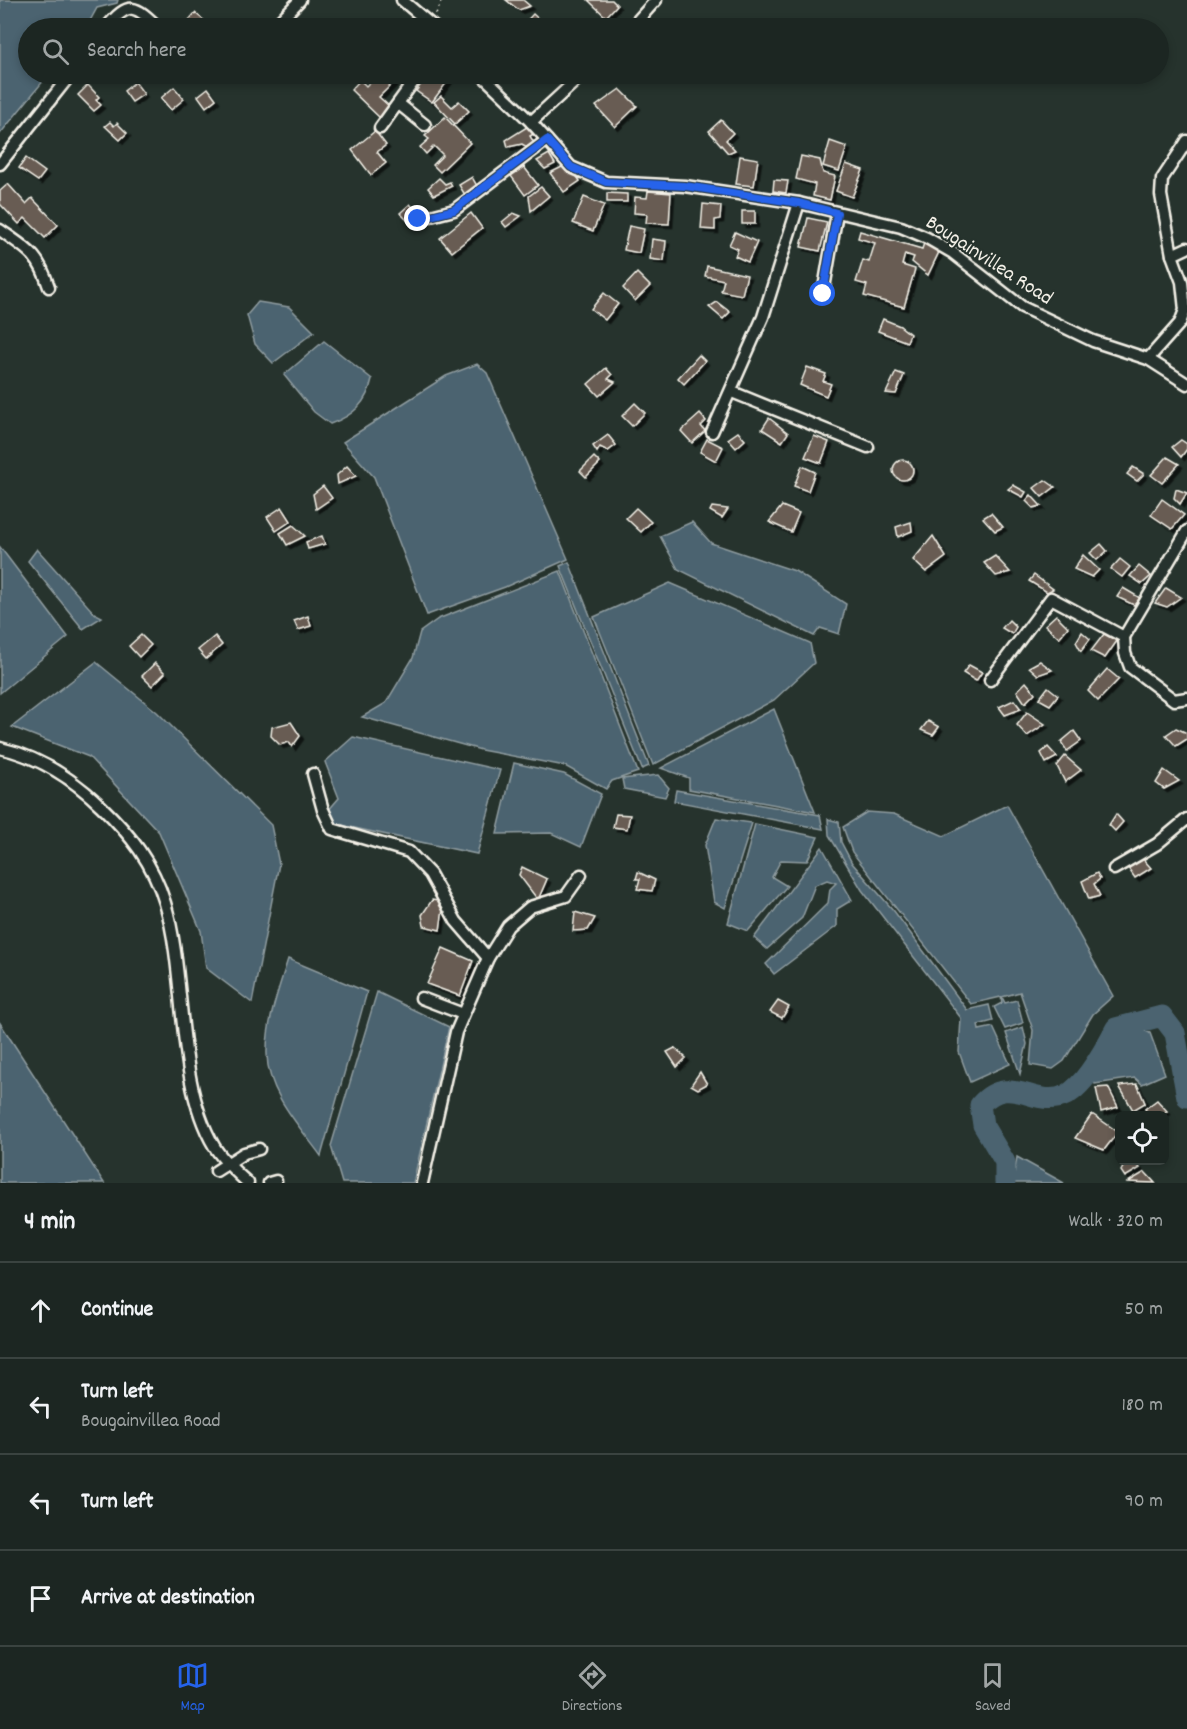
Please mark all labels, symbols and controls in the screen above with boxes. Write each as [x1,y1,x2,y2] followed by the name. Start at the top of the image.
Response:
[18,18,1169,84] search box
[39,35,72,68] icon: search
[87,36,186,67] text: Search here
[404,205,430,231] route end
[919,209,1058,314] street label: Bougainvillea Road
[809,280,835,306] route start
[1115,1111,1169,1165] map controls
[1115,1111,1169,1165] button: locate
[24,1204,75,1241] text: 4 min
[1069,1208,1163,1236] text: Walk · 320 m
[24,1294,57,1327] icon: ahead
[81,1295,153,1326] text: Continue
[1125,1296,1163,1324] text: 50 m
[81,1377,153,1408] text: Turn left
[24,1390,57,1423] icon: left
[1121,1392,1163,1420] text: 180 m
[81,1408,221,1436] text: Bougainvillea Road
[24,1486,57,1519] icon: left
[81,1487,153,1518] text: Turn left
[1125,1488,1163,1516] text: 90 m
[24,1582,57,1615] icon: arrive
[81,1583,255,1614] text: Arrive at destination
[176,1659,209,1718] tab: Map
[562,1659,622,1718] tab: Directions
[975,1659,1011,1718] tab: Saved

